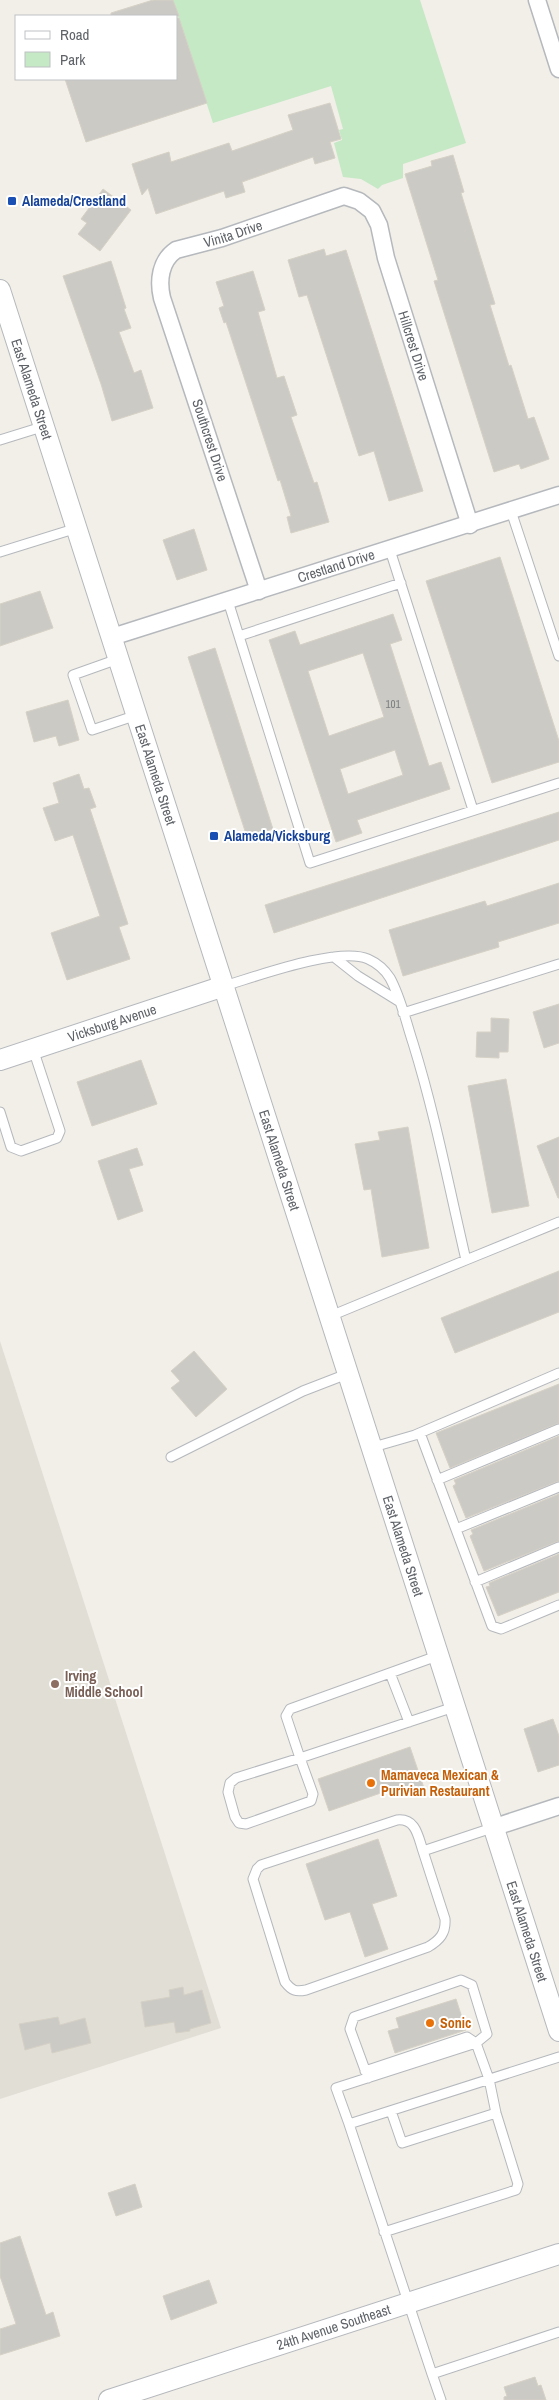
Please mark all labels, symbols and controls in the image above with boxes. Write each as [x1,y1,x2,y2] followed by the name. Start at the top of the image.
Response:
[15,15,178,80] legend
[60,24,89,45] text: Road
[60,49,86,70] text: Park
[22,192,126,210] place label: Alameda/Crestland
[6,195,18,207] marker: Alameda/Crestland
[202,216,265,251] street label: Vinita Drive
[394,309,433,383] street label: Hillcrest Drive
[7,336,56,442] street label: East Alameda Street
[188,397,232,483] street label: Southcrest Drive
[295,545,377,587] street label: Crestland Drive
[385,697,401,711] house number: 101
[131,722,180,827] street label: East Alameda Street
[224,827,330,845] place label: Alameda/Vicksburg
[208,830,220,842] marker: Alameda/Vicksburg
[65,1000,159,1046] street label: Vicksburg Avenue
[255,1108,304,1213] street label: East Alameda Street
[379,1493,428,1599] street label: East Alameda Street
[65,1667,143,1701] place label: Irving Middle School
[49,1678,61,1690] marker: Irving Middle School
[381,1766,500,1800] place label: Mamaveca Mexican & Purivian Restaurant
[365,1777,377,1789] marker: Mamaveca Mexican & Purivian Restaurant
[502,1879,552,1984] street label: East Alameda Street
[440,2014,471,2032] place label: Sonic
[424,2017,436,2029] marker: Sonic
[274,2300,393,2354] street label: 24th Avenue Southeast

